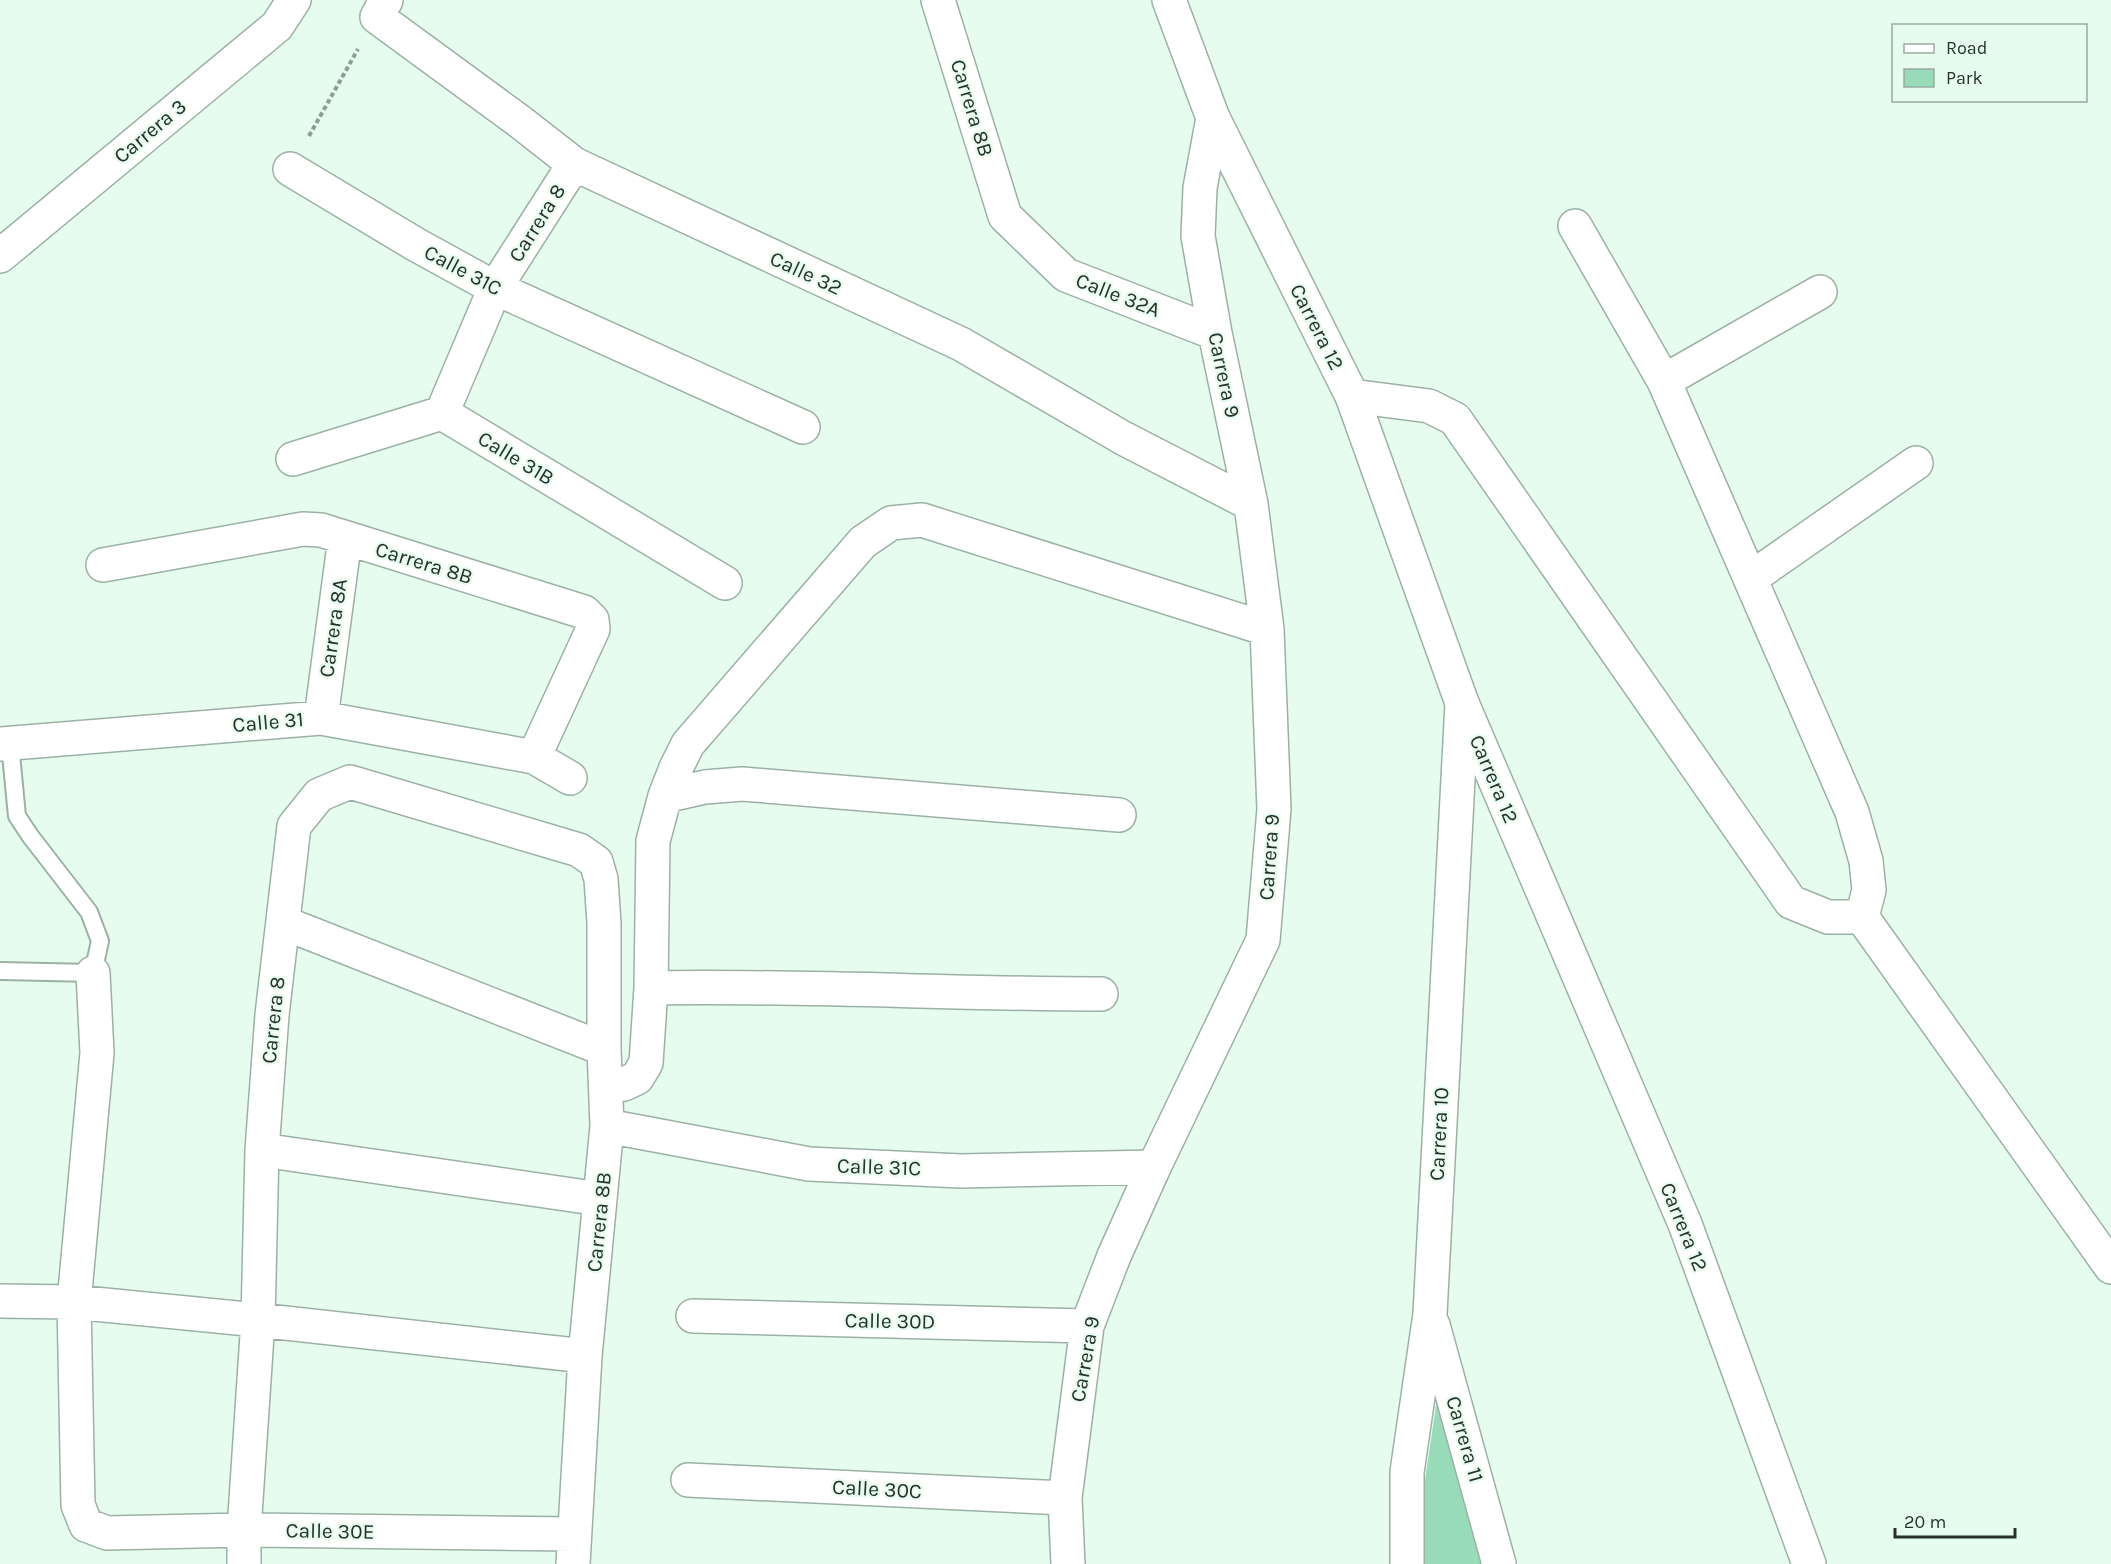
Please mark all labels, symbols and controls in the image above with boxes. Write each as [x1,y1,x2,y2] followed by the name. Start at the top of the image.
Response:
[1892,24,2087,102] legend
[1946,37,1987,59] text: Road
[946,56,998,160] street label: Carrera 8B
[1946,67,1983,89] text: Park
[109,94,191,168] street label: Carrera 3
[504,180,570,266] street label: Carrera 8
[420,240,506,300] street label: Calle 31C
[766,246,846,300] street label: Calle 32
[1072,268,1164,322] street label: Calle 32A
[1285,280,1349,374] street label: Carrera 12
[1203,330,1245,420] street label: Carrera 9
[474,426,558,490] street label: Calle 31B
[372,537,476,589] street label: Carrera 8B
[314,577,352,679] street label: Carrera 8A
[231,707,305,737] street label: Calle 31
[1465,731,1523,827] street label: Carrera 12
[1254,813,1284,901] street label: Carrera 9
[256,975,290,1065] street label: Carrera 8
[1425,1086,1453,1182] street label: Carrera 10
[837,1154,921,1180] street label: Calle 31C
[582,1171,616,1273] street label: Carrera 8B
[1655,1179,1713,1275] street label: Carrera 12
[844,1308,936,1334] street label: Calle 30D
[1066,1314,1104,1404] street label: Carrera 9
[1441,1393,1489,1485] street label: Carrera 11
[832,1475,922,1503] street label: Calle 30C
[1895,1501,2015,1539] scale bar
[1904,1511,1946,1533] text: 20 m
[285,1518,375,1544] street label: Calle 30E

